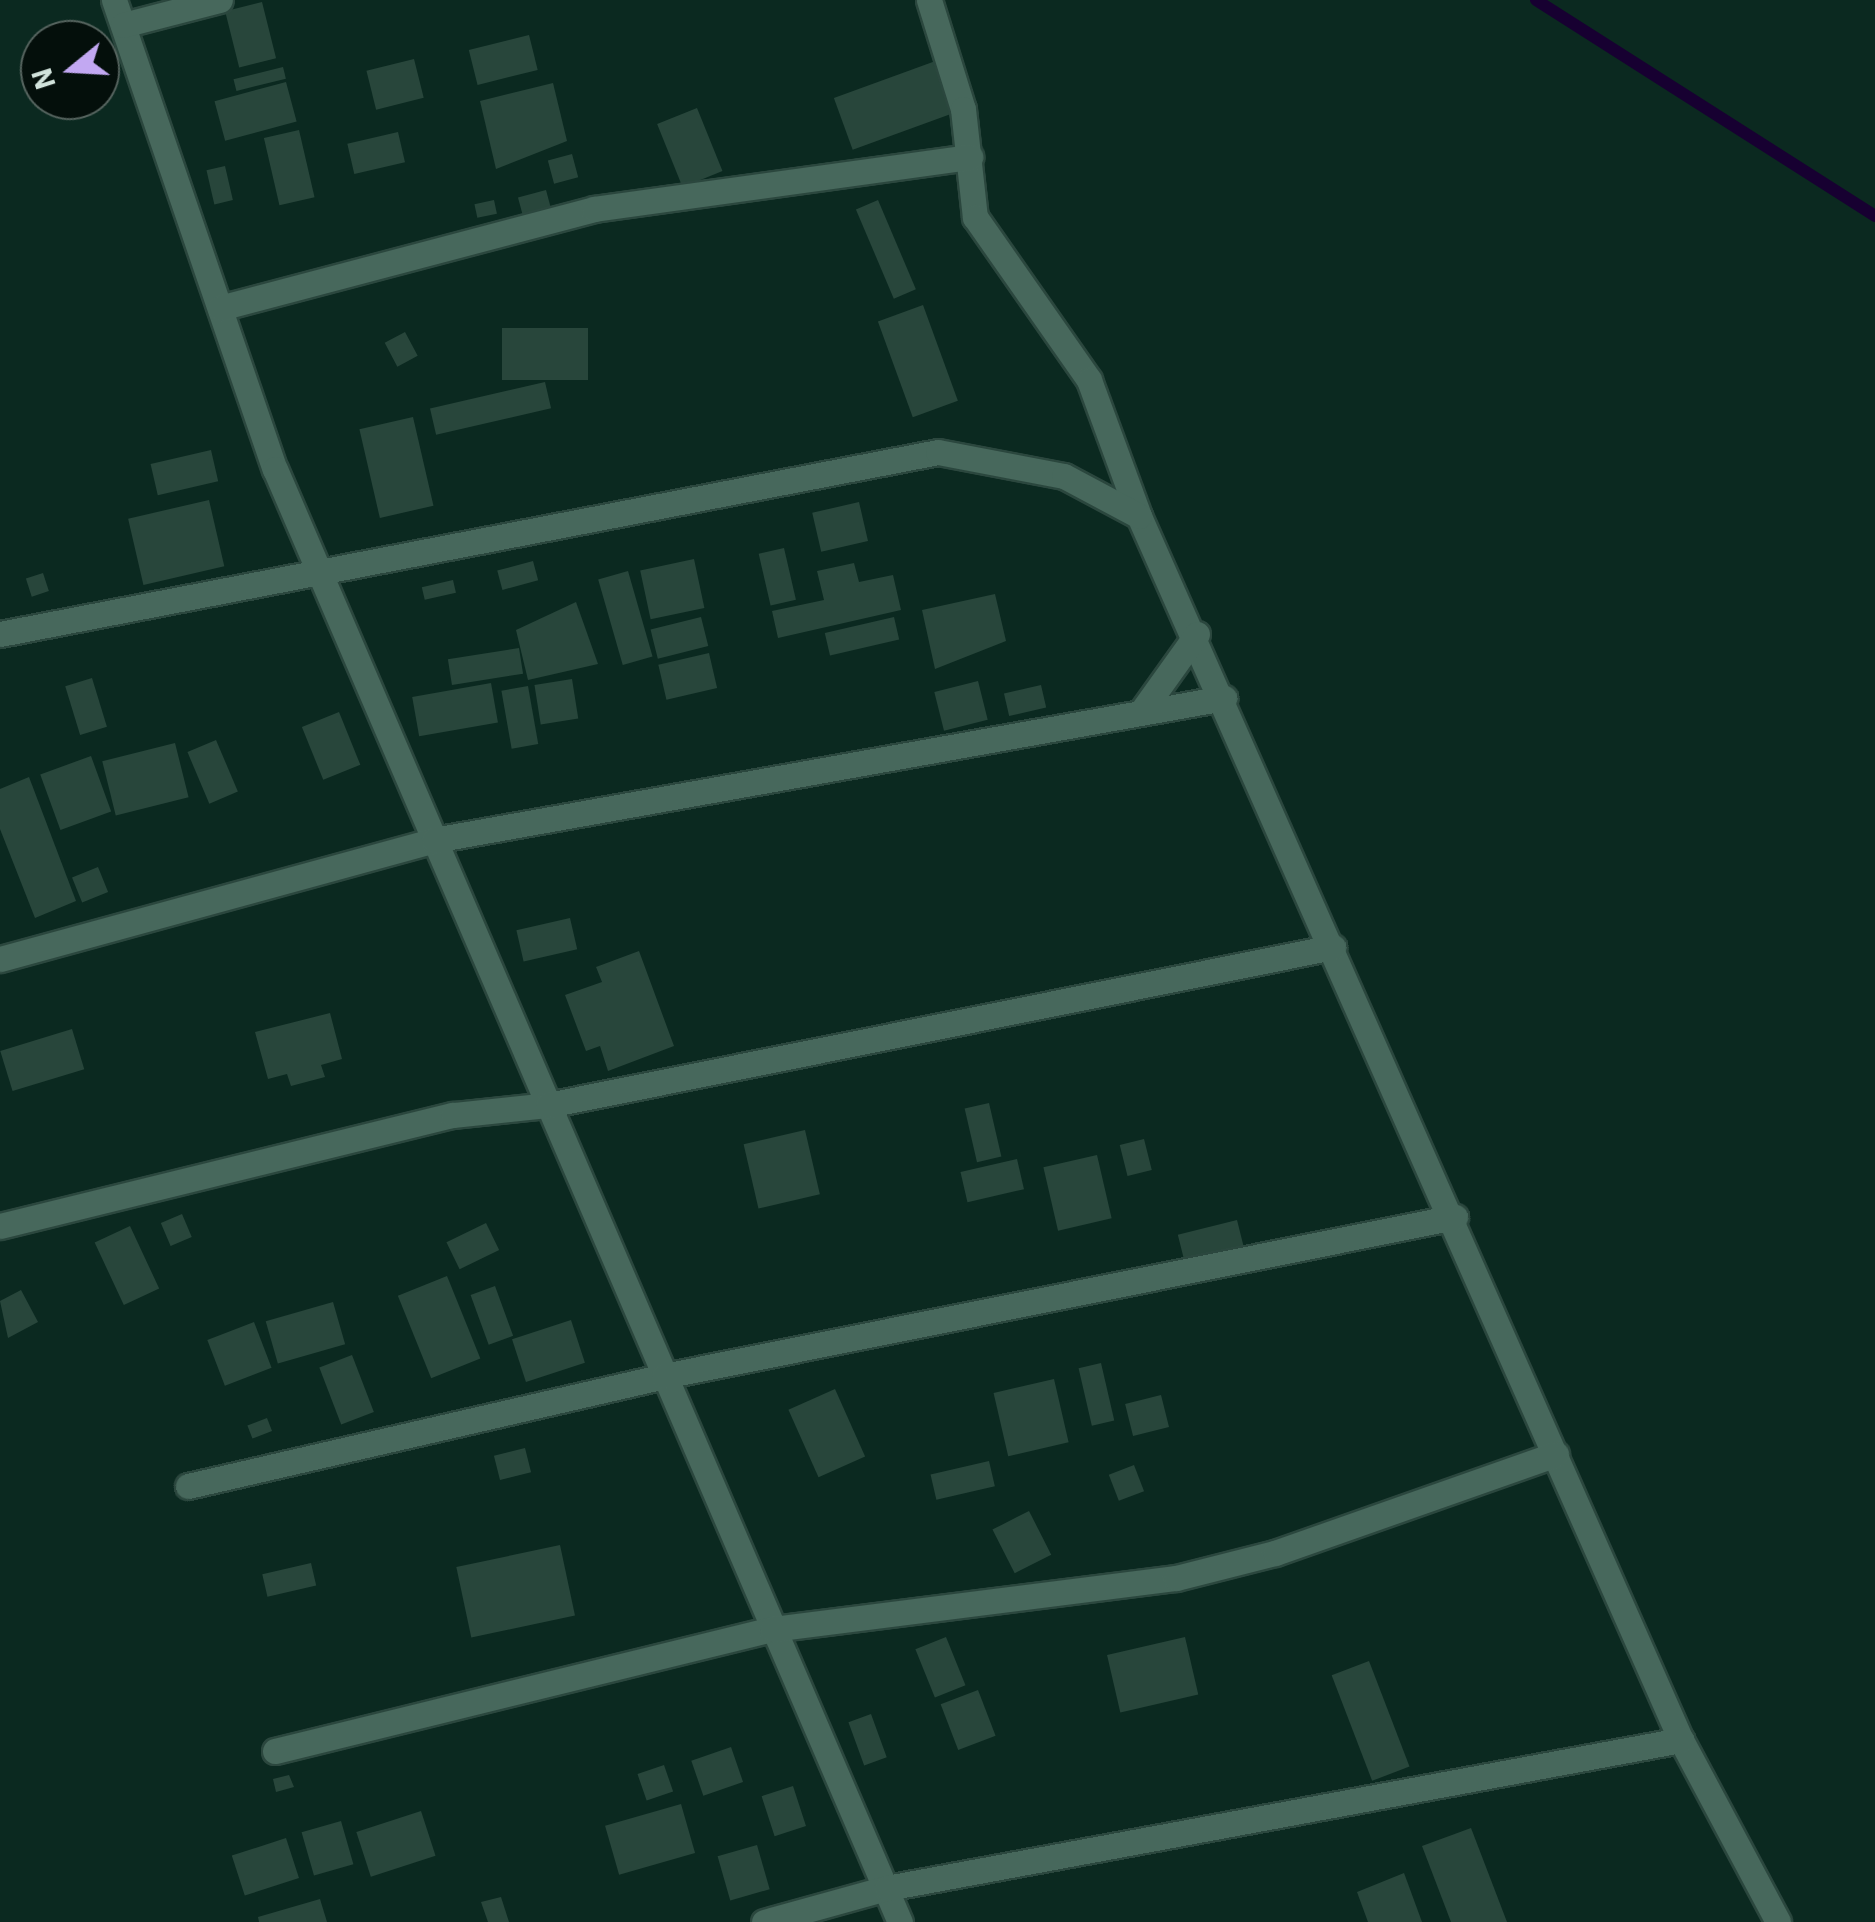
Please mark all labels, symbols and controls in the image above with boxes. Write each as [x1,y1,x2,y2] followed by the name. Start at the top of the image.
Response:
[20,20,120,120] north arrow
[22,63,64,94] text: N

